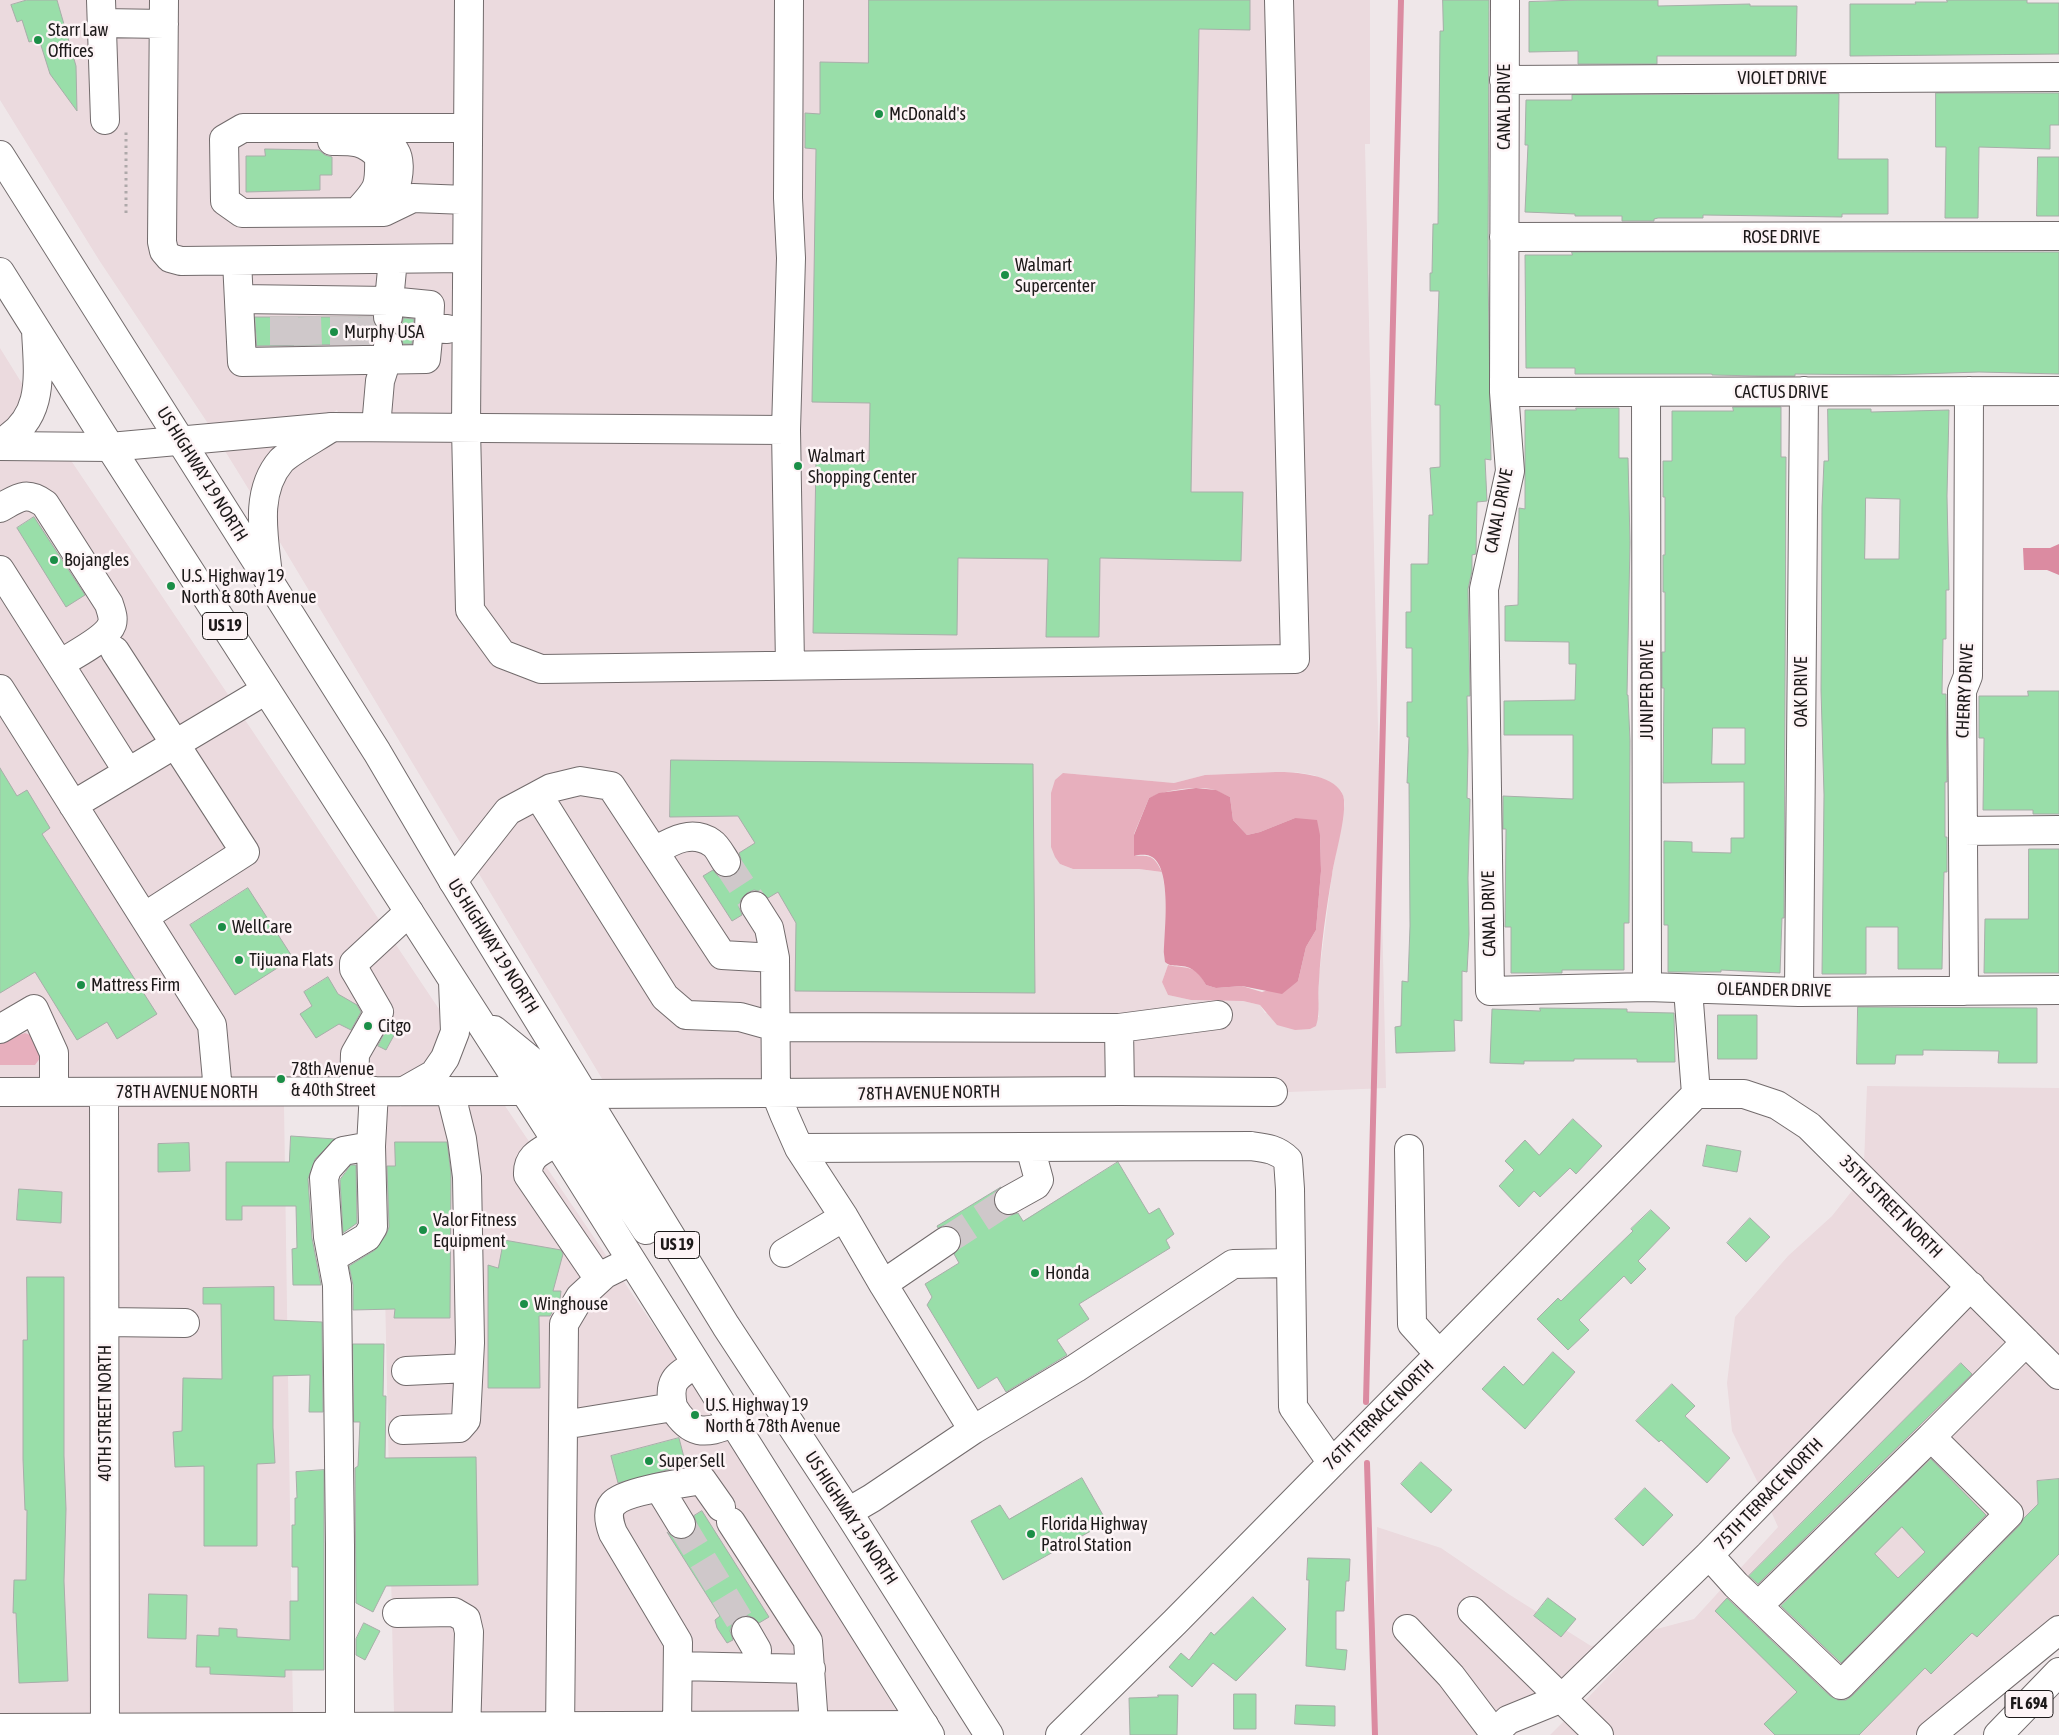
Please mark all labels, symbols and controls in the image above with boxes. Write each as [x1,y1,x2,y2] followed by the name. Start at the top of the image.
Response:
[48,19,108,62] place label: Starr Law Offices
[32,34,44,46] marker: Starr Law Offices
[1493,64,1515,150] street label: CANAL DRIVE
[1737,67,1827,89] street label: VIOLET DRIVE
[889,103,966,125] place label: McDonald's
[873,108,885,120] marker: McDonald's
[1742,226,1820,248] street label: ROSE DRIVE
[1015,254,1095,296] place label: Walmart Supercenter
[999,269,1011,281] marker: Walmart Supercenter
[344,321,424,343] place label: Murphy USA
[328,326,340,338] marker: Murphy USA
[1734,381,1828,403] street label: CACTUS DRIVE
[152,403,252,545] street label: US HIGHWAY 19 NORTH
[808,445,916,488] place label: Walmart Shopping Center
[792,460,804,472] marker: Walmart Shopping Center
[1480,467,1518,555] street label: CANAL DRIVE
[64,549,129,571] place label: Bojangles
[48,554,60,566] marker: Bojangles
[181,565,317,608] place label: U.S. Highway 19 North & 80th Avenue
[165,580,177,592] marker: U.S. Highway 19 North & 80th Avenue
[202,612,248,640] road number: US 19
[1636,640,1658,740] street label: JUNIPER DRIVE
[1952,643,1978,739] street label: CHERRY DRIVE
[1790,657,1812,727] street label: OAK DRIVE
[1477,871,1501,957] street label: CANAL DRIVE
[443,875,543,1017] street label: US HIGHWAY 19 NORTH
[232,916,292,938] place label: WellCare
[216,921,228,933] marker: WellCare
[249,949,333,971] place label: Tijuana Flats
[233,954,245,966] marker: Tijuana Flats
[91,974,180,996] place label: Mattress Firm
[1717,978,1831,1002] street label: OLEANDER DRIVE
[75,979,87,991] marker: Mattress Firm
[378,1015,411,1037] place label: Citgo
[362,1020,374,1032] marker: Citgo
[291,1058,376,1100] place label: 78th Avenue & 40th Street
[275,1073,287,1085] marker: 78th Avenue & 40th Street
[116,1081,258,1103] street label: 78TH AVENUE NORTH
[858,1081,1000,1105] street label: 78TH AVENUE NORTH
[1835,1151,1947,1263] street label: 35TH STREET NORTH
[433,1209,517,1252] place label: Valor Fitness Equipment
[417,1224,429,1236] marker: Valor Fitness Equipment
[654,1232,700,1258] road number: US 19
[1045,1262,1090,1284] place label: Honda
[1029,1267,1041,1279] marker: Honda
[534,1293,608,1315] place label: Winghouse
[518,1298,530,1310] marker: Winghouse
[94,1345,116,1481] street label: 40TH STREET NORTH
[1319,1355,1439,1475] street label: 76TH TERRACE NORTH
[705,1394,841,1436] place label: U.S. Highway 19 North & 78th Avenue
[689,1409,701,1421] marker: U.S. Highway 19 North & 78th Avenue
[1710,1434,1828,1554] street label: 75TH TERRACE NORTH
[800,1447,902,1589] street label: US HIGHWAY 19 NORTH
[659,1450,725,1472] place label: Super Sell
[643,1455,655,1467] marker: Super Sell
[1041,1513,1148,1556] place label: Florida Highway Patrol Station
[1025,1528,1037,1540] marker: Florida Highway Patrol Station
[2005,1690,2053,1718] road number: FL 694

